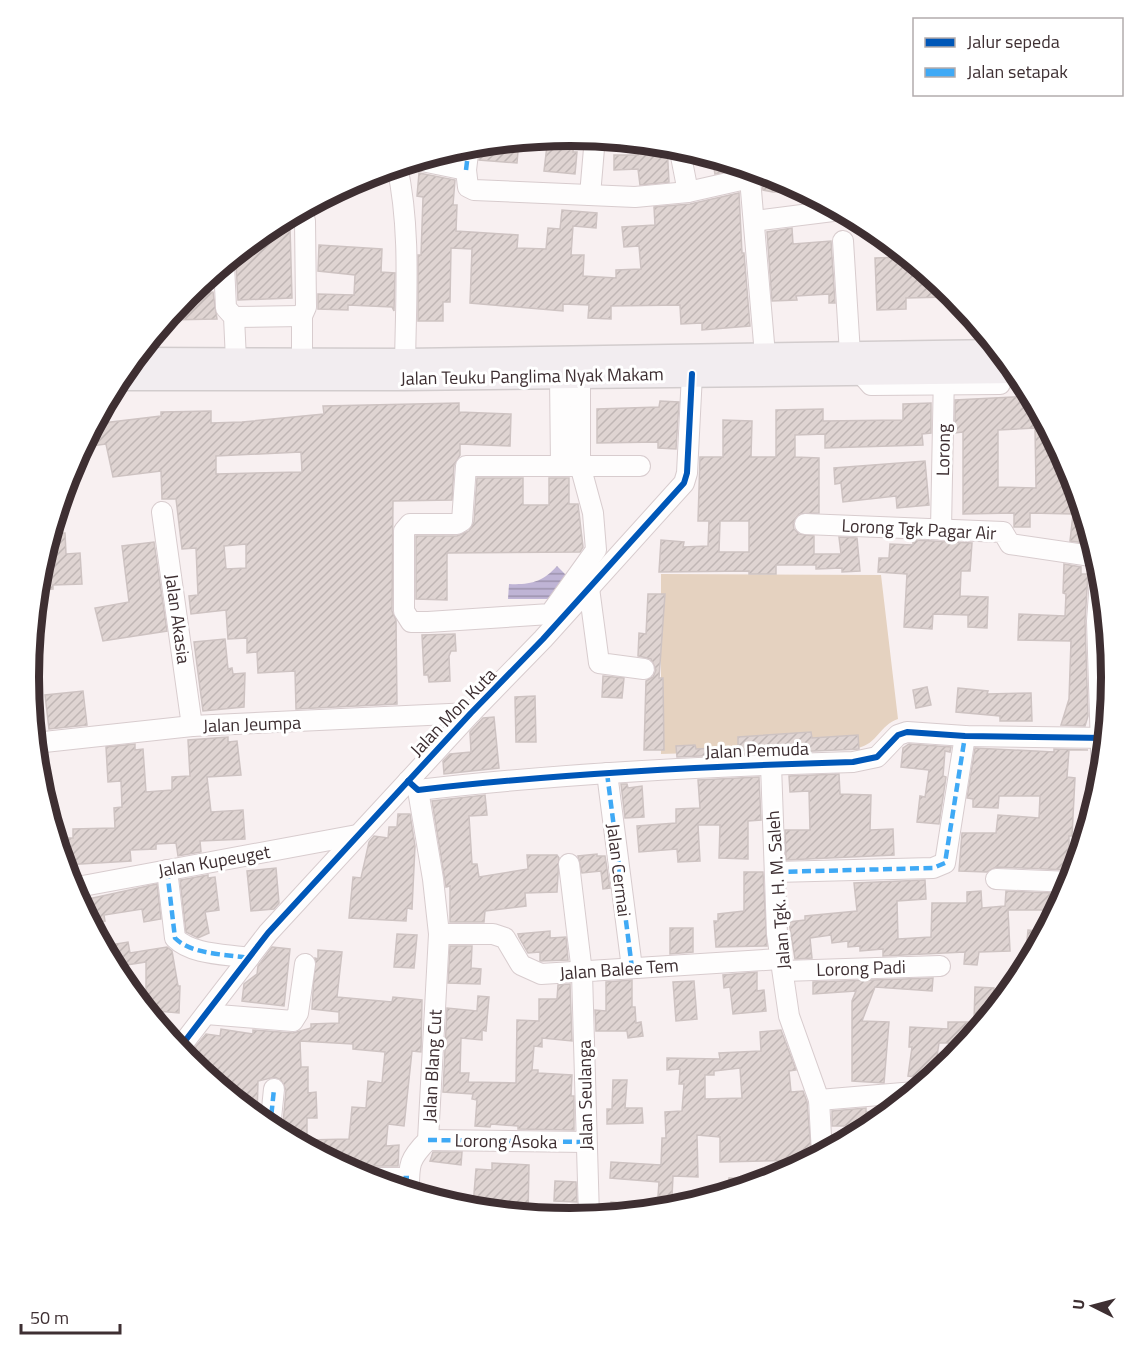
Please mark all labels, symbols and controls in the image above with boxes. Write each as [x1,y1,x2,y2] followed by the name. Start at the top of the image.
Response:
[913,18,1123,96] legend
[967,28,1060,55] text: Jalur sepeda
[967,58,1068,85] text: Jalan setapak
[400,360,664,392] street label: Jalan Teuku Panglima Nyak Makam
[929,424,957,476] street label: Lorong
[841,511,997,547] street label: Lorong Tgk Pagar Air
[158,572,198,666] street label: Jalan Akasia
[404,662,502,762] street label: Jalan Mon Kuta
[202,709,302,739] street label: Jalan Jeumpa
[705,735,809,765] street label: Jalan Pemuda
[759,810,797,970] street label: Jalan Tgk. H. M. Saleh
[600,822,638,918] street label: Jalan Cermai
[156,838,273,884] street label: Jalan Kupeuget
[559,951,679,987] street label: Jalan Balee Tem
[816,953,906,983] street label: Lorong Padi
[416,1008,448,1123] street label: Jalan Blang Cut
[571,1039,599,1151] street label: Jalan Seulanga
[454,1127,558,1155] street label: Lorong Asoka
[1063,1276,1123,1336] north arrow
[21,1297,120,1335] scale bar
[1066,1298,1091,1311] text: U
[30,1304,69,1331] text: 50 m

